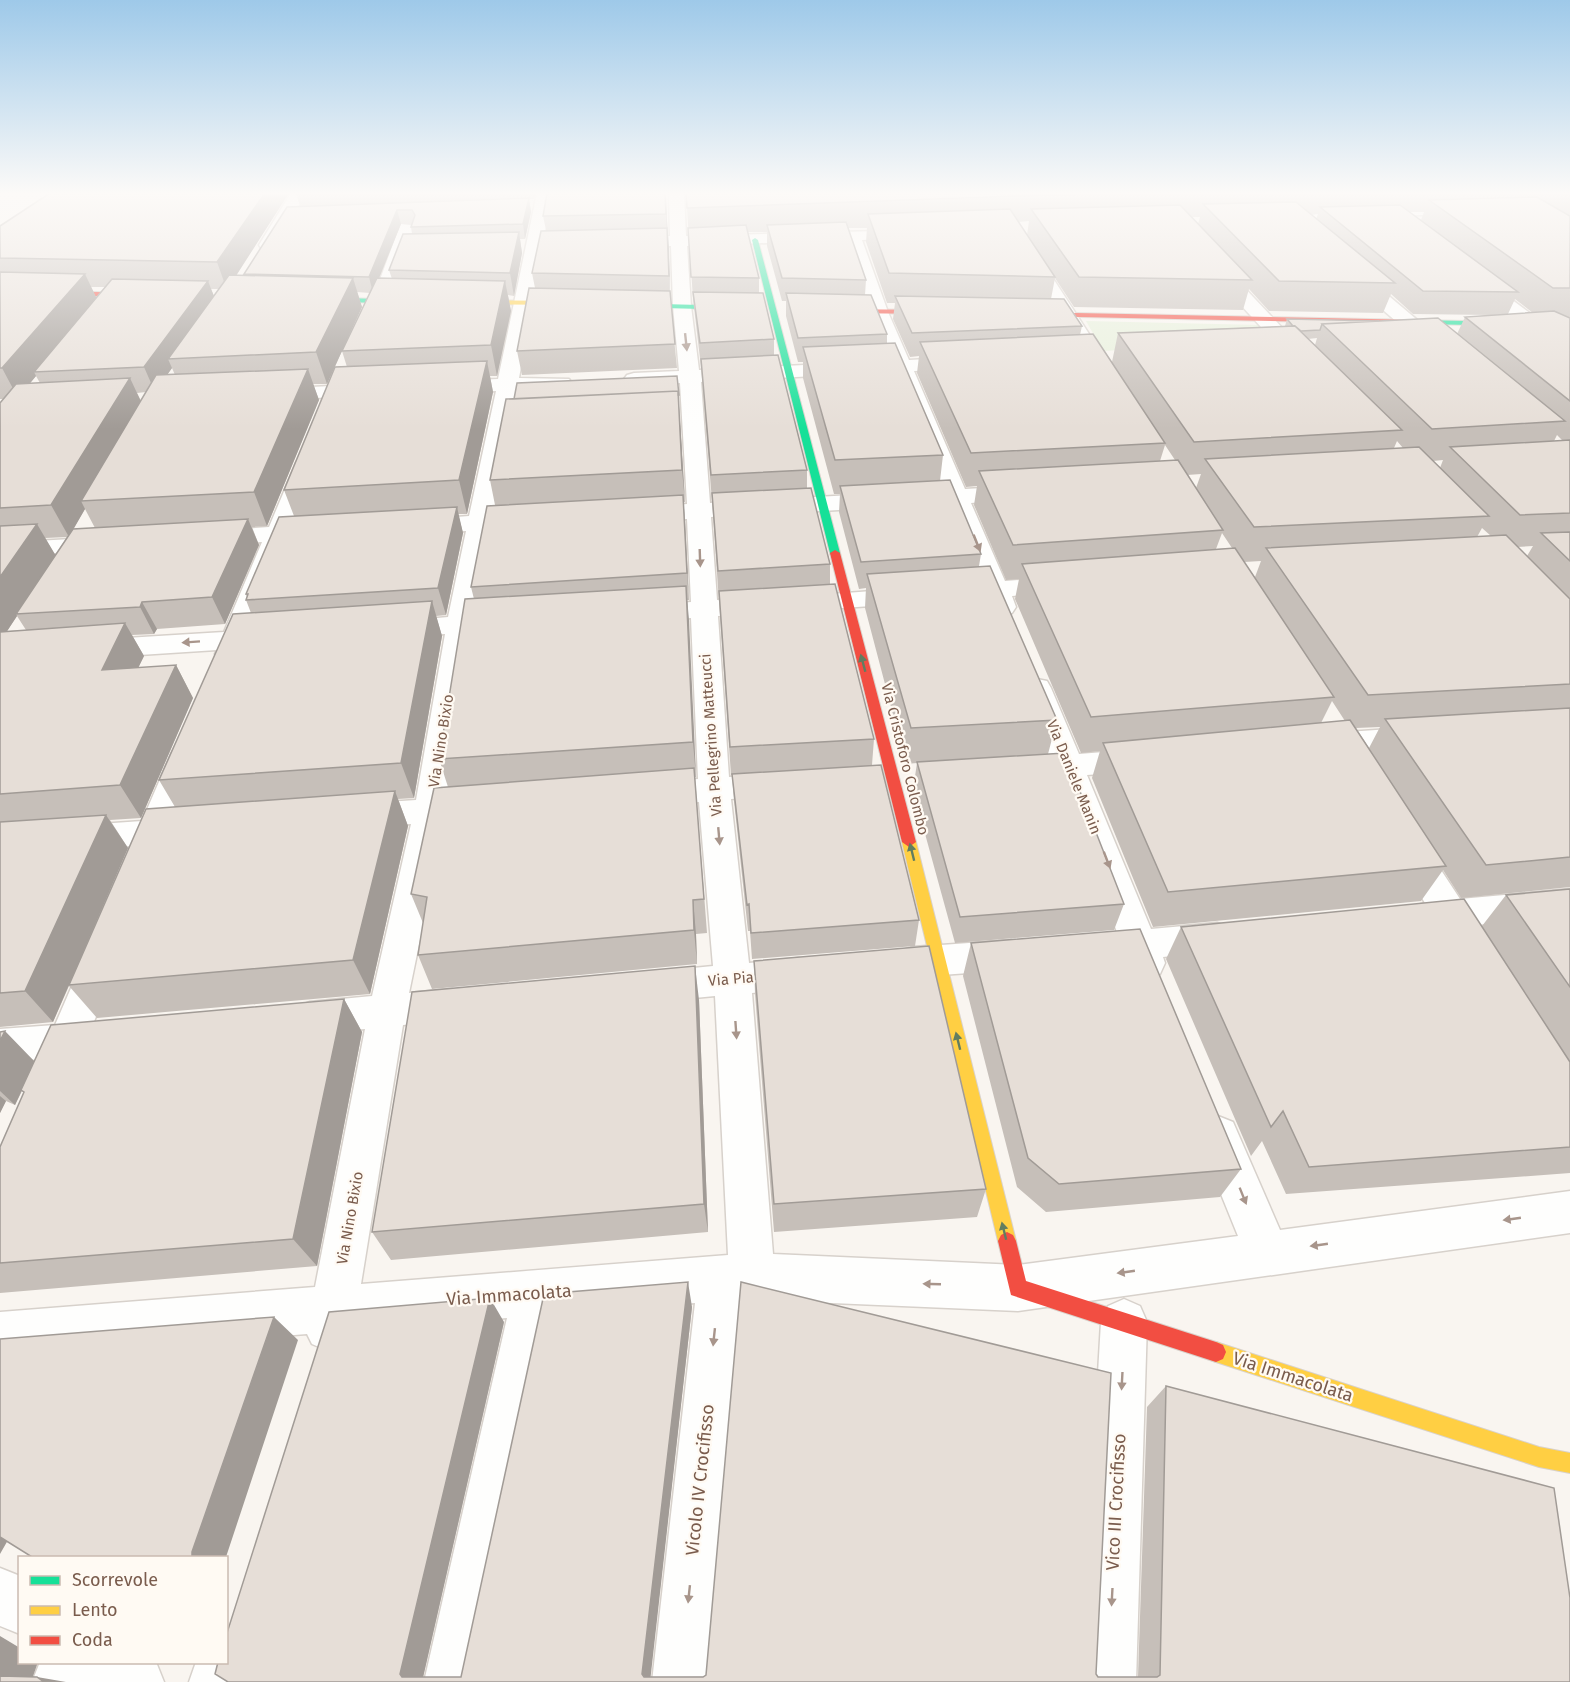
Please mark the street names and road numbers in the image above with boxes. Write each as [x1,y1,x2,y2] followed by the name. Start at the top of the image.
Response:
[696,653,726,817] street label: Via Pellegrino Matteucci
[877,681,933,837] street label: Via Cristoforo Colombo
[425,693,457,789] street label: Via Nino Bixio
[1043,717,1105,837] street label: Via Daniele Manin
[707,968,755,990] street label: Via Pia
[333,1170,367,1266] street label: Via Nino Bixio
[446,1280,572,1310] street label: Via Immacolata
[1230,1347,1356,1407] street label: Via Immacolata
[681,1403,719,1557] street label: Vicolo IV Crocifisso
[1101,1433,1131,1571] street label: Vico III Crocifisso

